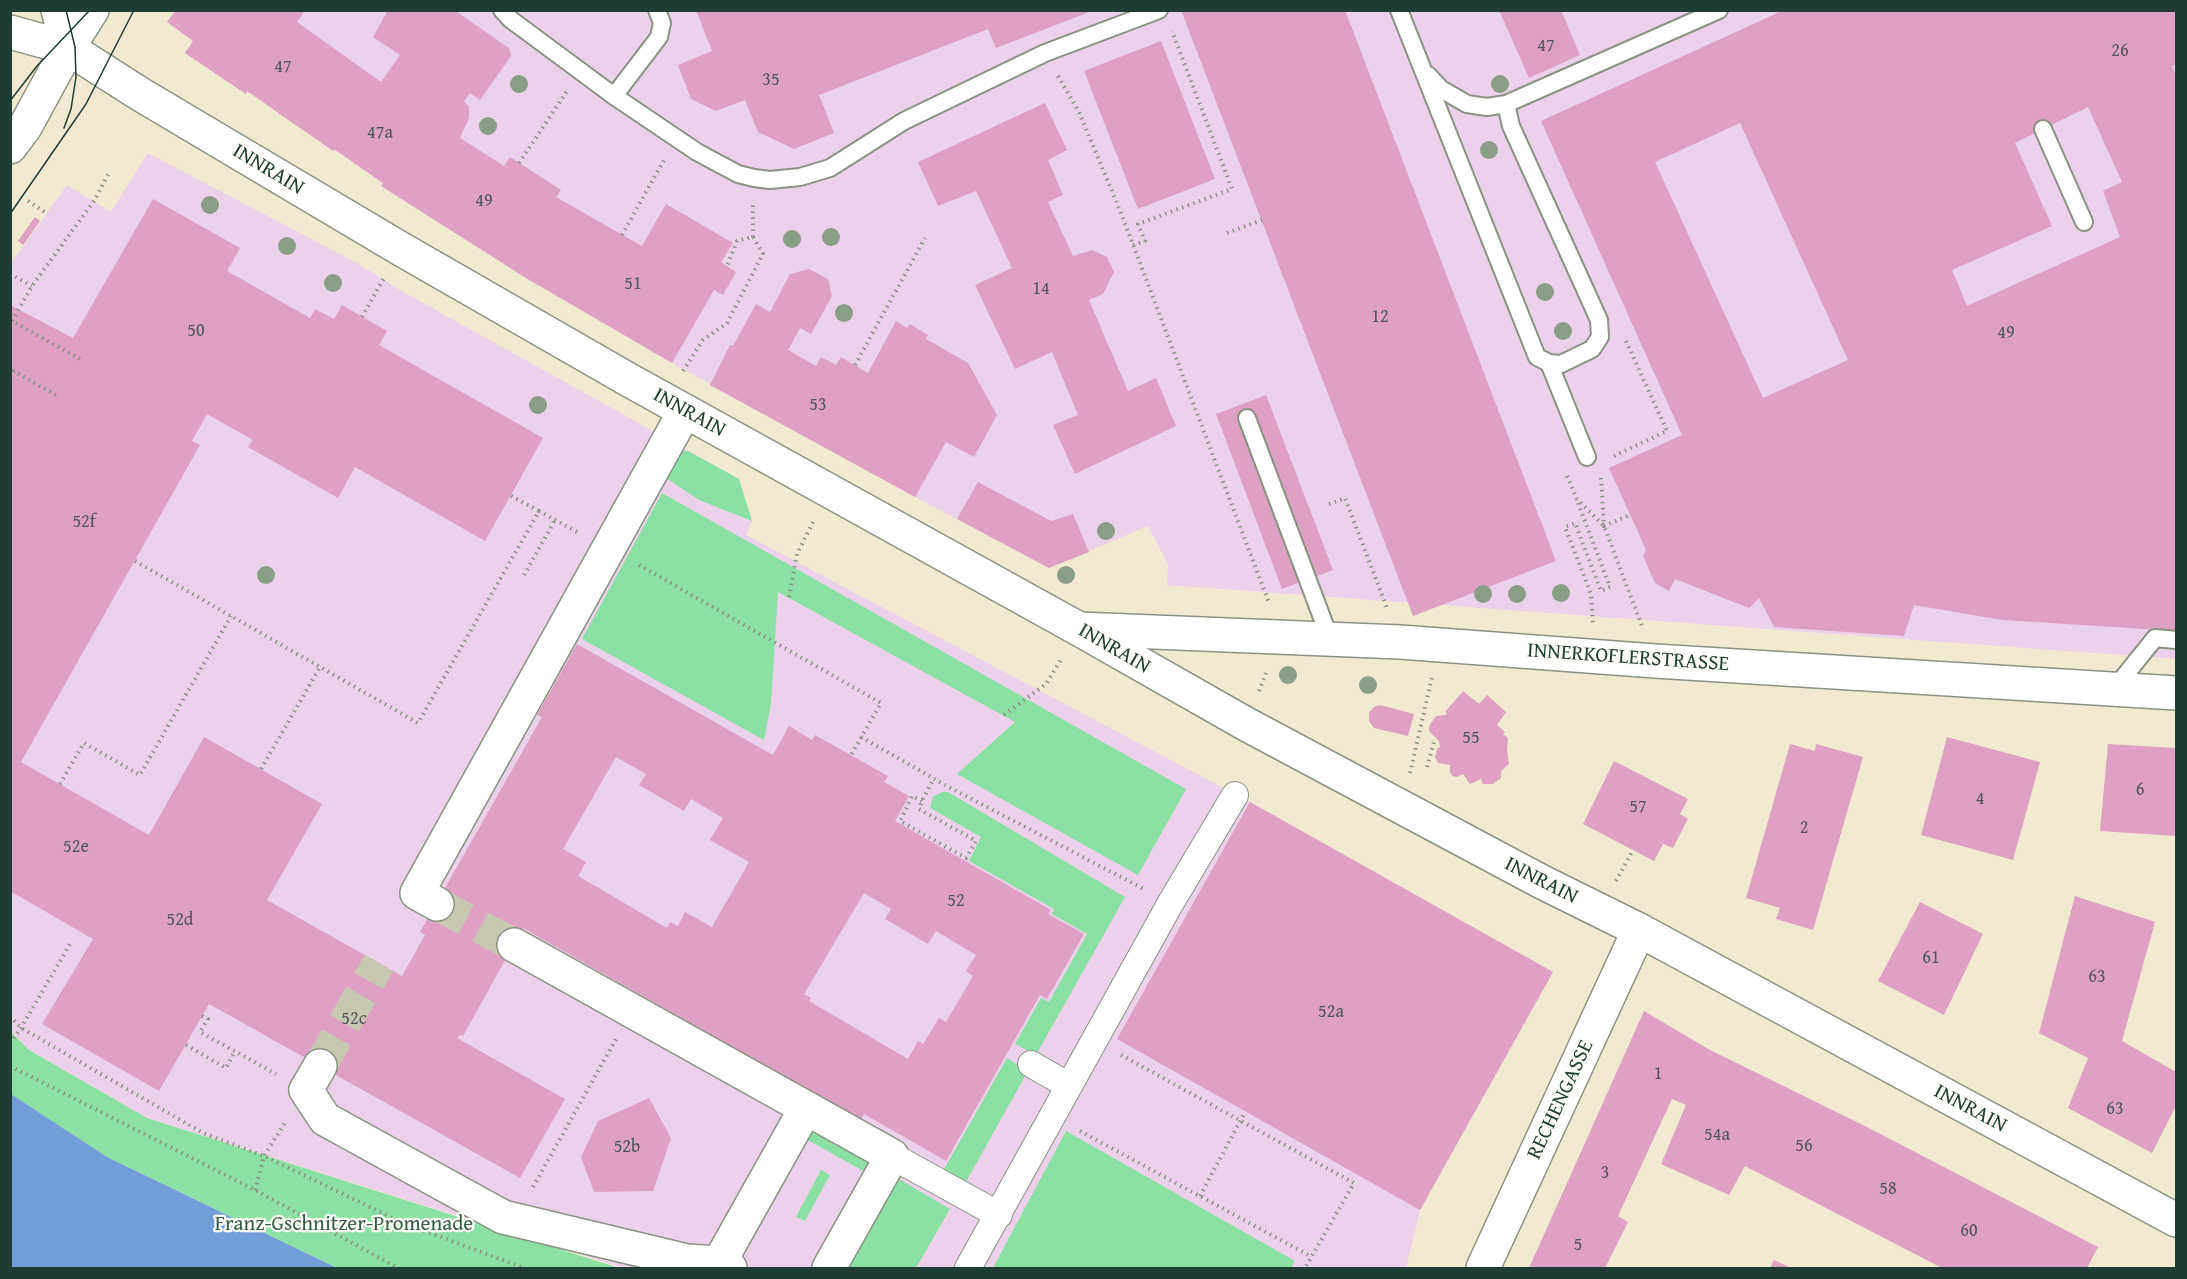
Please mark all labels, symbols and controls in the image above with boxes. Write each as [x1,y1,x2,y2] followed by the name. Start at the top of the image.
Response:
[1537,35,1555,57] house number: 47
[2111,40,2129,62] house number: 26
[274,56,292,78] house number: 47
[762,69,780,91] house number: 35
[367,122,393,144] house number: 47a
[228,139,308,201] street label: INNRAIN
[475,190,493,212] house number: 49
[624,273,642,295] house number: 51
[1032,278,1050,300] house number: 14
[1371,306,1389,328] house number: 12
[187,320,205,342] house number: 50
[1997,322,2015,344] house number: 49
[648,383,730,443] street label: INNRAIN
[809,394,827,416] house number: 53
[72,511,96,533] house number: 52f
[1074,618,1154,680] street label: INNRAIN
[1526,638,1730,678] street label: INNERKOFLERSTRASSE
[1462,727,1480,749] house number: 55
[2136,779,2144,801] house number: 6
[1976,788,1984,810] house number: 4
[1629,796,1647,818] house number: 57
[1800,817,1808,839] house number: 2
[63,836,89,858] house number: 52e
[1500,852,1582,910] street label: INNRAIN
[947,890,965,912] house number: 52
[167,909,193,931] house number: 52d
[1922,947,1940,969] house number: 61
[2088,966,2106,988] house number: 63
[1318,1001,1344,1023] house number: 52a
[341,1008,367,1030] house number: 52c
[1522,1036,1600,1164] street label: RECHENGASSE
[1654,1063,1662,1085] house number: 1
[1929,1079,2011,1139] street label: INNRAIN
[2106,1098,2124,1120] house number: 63
[1704,1124,1730,1146] house number: 54a
[1795,1135,1813,1157] house number: 56
[614,1136,640,1158] house number: 52b
[1601,1162,1609,1184] house number: 3
[1879,1178,1897,1200] house number: 58
[215,1212,473,1238] park label: Franz-Gschnitzer-Promenade
[1960,1220,1978,1242] house number: 60
[1574,1234,1582,1256] house number: 5

